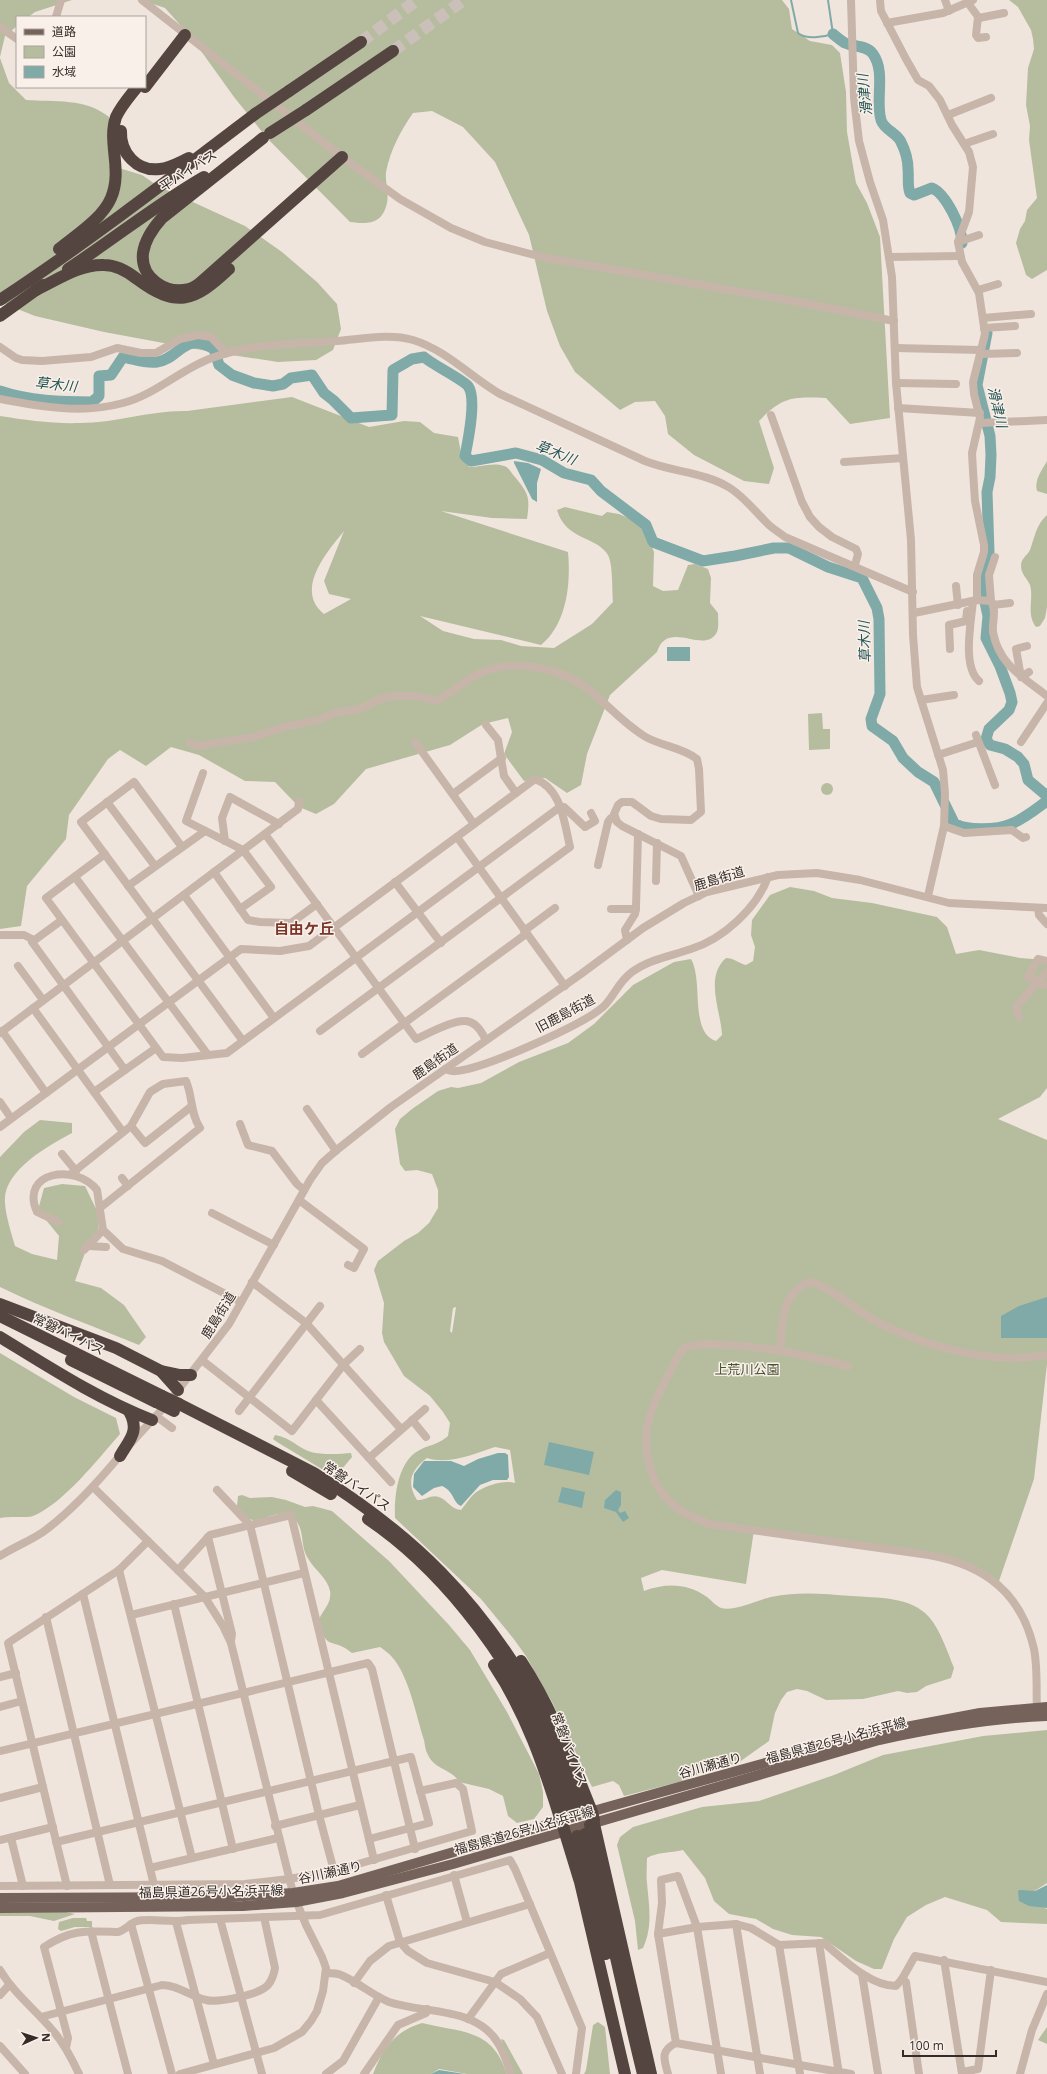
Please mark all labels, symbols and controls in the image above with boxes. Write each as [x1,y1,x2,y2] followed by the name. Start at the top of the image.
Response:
[16,16,146,88] legend
[52,23,76,40] text: 道路
[52,43,76,60] text: 公園
[52,63,76,80] text: 水域
[852,71,876,117] water label: 滑津川
[156,145,220,195] street label: 平バイパス
[34,372,80,396] water label: 草木川
[984,384,1012,432] water label: 滑津川
[533,435,581,469] water label: 草木川
[854,619,874,663] water label: 草木川
[691,862,747,894] street label: 鹿島街道
[274,918,334,938] district label: 自由ケ丘
[532,990,598,1036] street label: 旧鹿島街道
[409,1039,461,1083] street label: 鹿島街道
[197,1288,239,1342] street label: 鹿島街道
[30,1309,108,1359] street label: 常磐バイパス
[714,1360,780,1378] park label: 上荒川公園
[320,1457,394,1515] street label: 常磐バイパス
[548,1709,592,1789] street label: 常磐バイパス
[764,1713,908,1767] street label: 福島県道26号小名浜平線
[676,1748,744,1782] street label: 谷川瀬通り
[452,1801,596,1859] street label: 福島県道26号小名浜平線
[296,1856,364,1888] street label: 谷川瀬通り
[138,1881,284,1901] street label: 福島県道26号小名浜平線
[16,2018,56,2058] north arrow
[903,2032,996,2058] scale bar
[39,2033,54,2042] text: N
[909,2037,944,2054] text: 100 m

